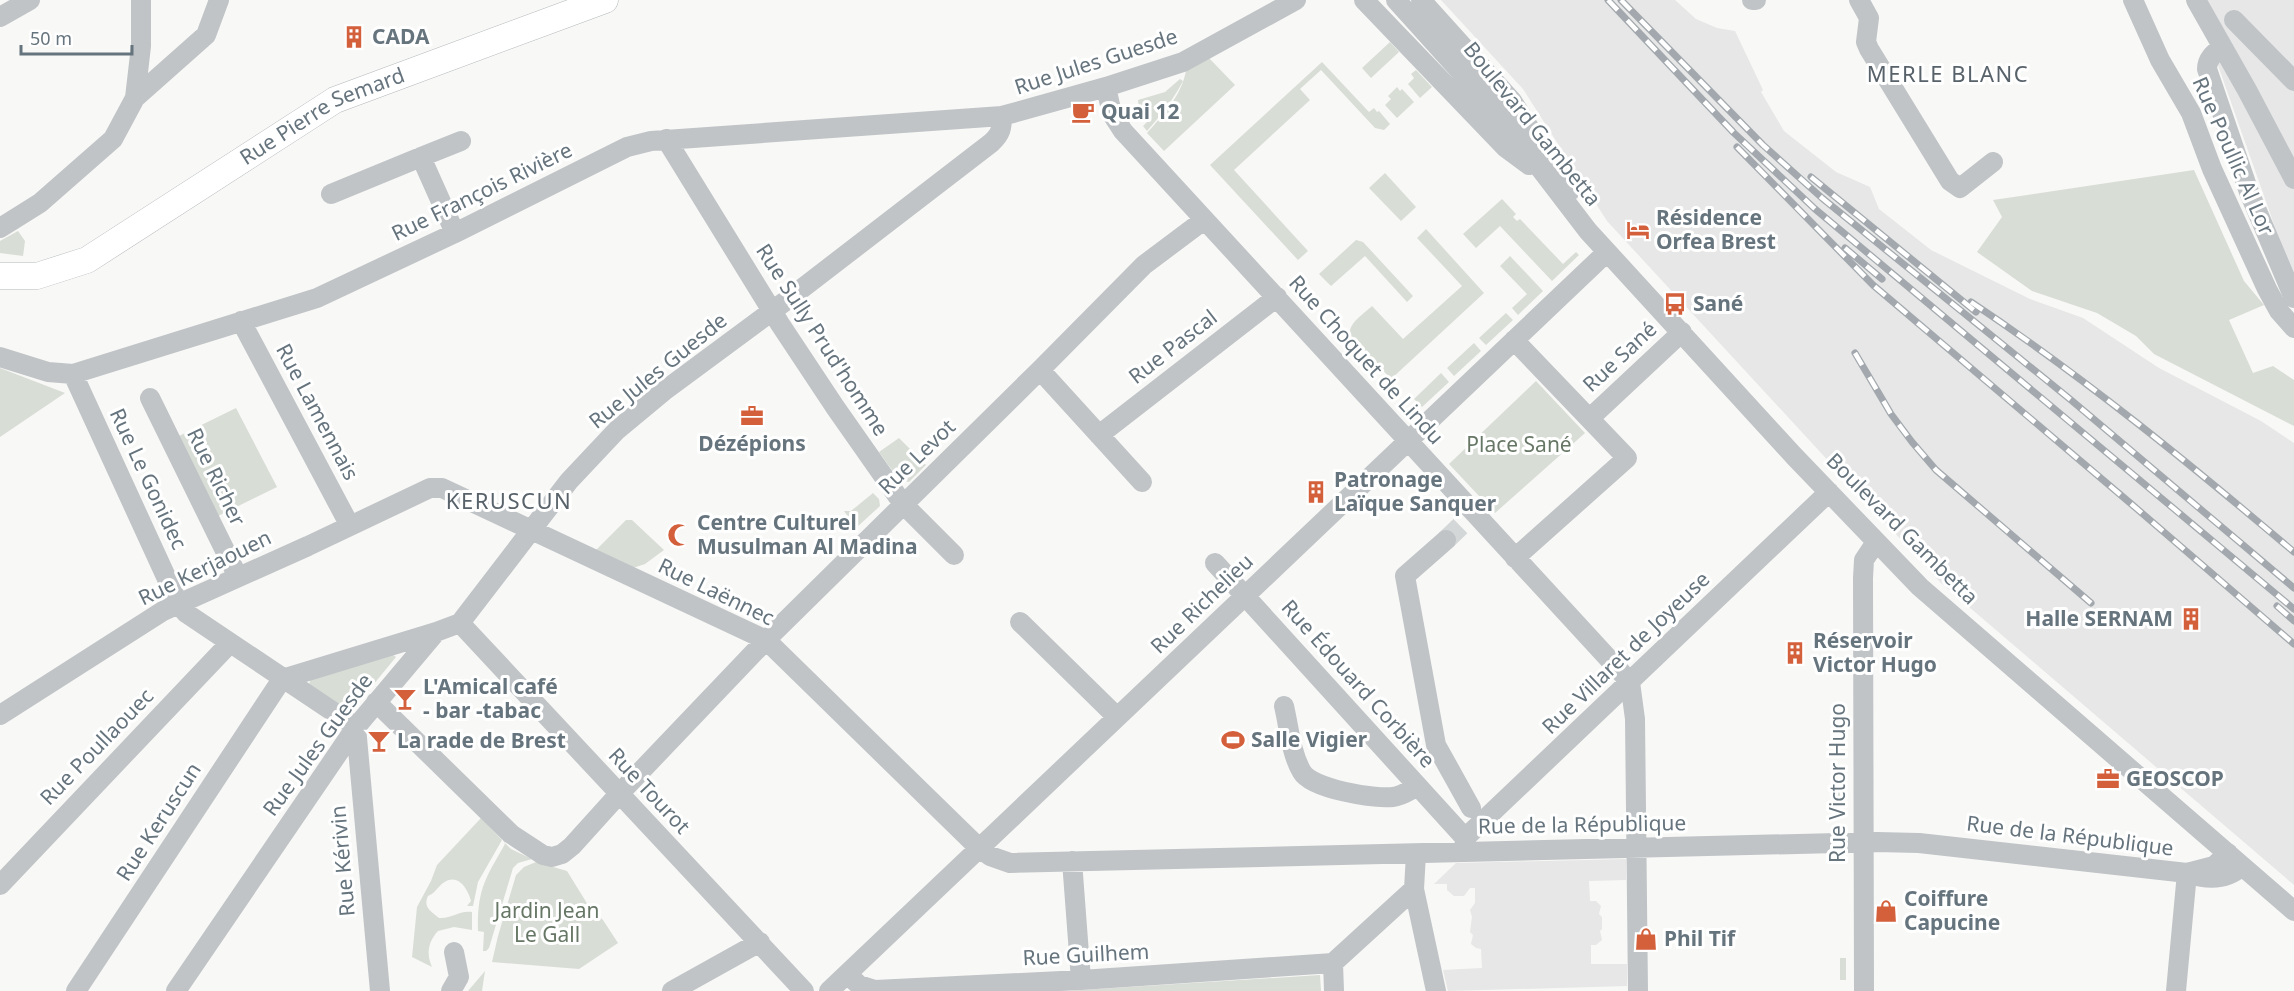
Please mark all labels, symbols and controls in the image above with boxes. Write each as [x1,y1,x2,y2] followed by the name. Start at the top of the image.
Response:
[21,18,132,56] scale bar
[372,22,430,50] place label: CADA
[1011,22,1181,101] street label: Rue Jules Guesde
[341,24,367,50] building icon: CADA
[30,26,72,50] text: 50 m
[1458,35,1608,211] street label: Boulevard Gambetta
[1867,58,2029,88] district label: MERLE BLANC
[234,61,408,171] street label: Rue Pierre Semard
[2187,72,2281,239] street label: Rue Poullic Al Lor
[1101,97,1180,125] place label: Quai 12
[1070,99,1096,125] cafe icon: Quai 12
[387,135,576,247] street label: Rue François Rivière
[1656,203,1776,255] place label: Résidence Orfea Brest
[1625,217,1651,243] hotel icon: Résidence Orfea Brest
[750,238,895,441] street label: Rue Sully Prud'homme
[1283,269,1450,450] street label: Rue Choquet de Lindu
[1693,289,1743,317] place label: Sané
[1662,291,1688,317] bus stop icon: Sané
[1122,303,1222,390] street label: Rue Pascal
[583,306,732,435] street label: Rue Jules Guesde
[1576,315,1662,398] street label: Rue Sané
[270,338,366,485] street label: Rue Lamennais
[104,403,194,554] street label: Rue Le Gonidec
[739,403,765,429] office icon: Dézépions
[872,412,961,500] street label: Rue Levot
[181,423,253,530] street label: Rue Richer
[698,429,806,457] place label: Dézépions
[1466,430,1572,458] park label: Place Sané
[1821,446,1985,610] street label: Boulevard Gambetta
[1334,465,1497,517] place label: Patronage Laïque Sanquer
[1303,479,1329,505] building icon: Patronage Laïque Sanquer
[446,485,572,515] district label: KERUSCUN
[697,508,917,560] place label: Centre Culturel Musulman Al Madina
[666,522,692,548] mosque icon: Centre Culturel Musulman Al Madina
[133,523,276,611] street label: Rue Kerjaouen
[1144,547,1259,659] street label: Rue Richelieu
[654,551,779,631] street label: Rue Laënnec
[1535,565,1715,740] street label: Rue Villaret de Joyeuse
[1276,593,1442,773] street label: Rue Édouard Corbière
[2025,604,2173,632] place label: Halle SERNAM
[2178,606,2204,632] building icon: Halle SERNAM
[1813,626,1937,678] place label: Réservoir Victor Hugo
[1782,640,1808,666] building icon: Réservoir Victor Hugo
[256,668,378,821] street label: Rue Jules Guesde
[423,672,558,724] place label: L'Amical café - bar -tabac
[33,682,159,811] street label: Rue Poullaouec
[392,686,418,712] bar icon: L'Amical café - bar -tabac
[1823,703,1851,863] street label: Rue Victor Hugo
[1251,725,1368,753] place label: Salle Vigier
[397,726,566,754] place label: La rade de Brest
[1220,727,1246,753] sports icon: Salle Vigier
[366,728,392,754] bar icon: La rade de Brest
[603,741,697,840] street label: Rue Tourot
[109,757,207,886] street label: Rue Keruscun
[2126,764,2224,792] place label: GEOSCOP
[2095,766,2121,792] office icon: GEOSCOP
[323,804,361,918] street label: Rue Kérivin
[1477,808,1686,840] street label: Rue de la République
[1965,808,2175,862] street label: Rue de la République
[1904,884,2000,936] place label: Coiffure Capucine
[493,896,599,948] park label: Jardin Jean Le Gall
[1873,898,1899,924] shop icon: Coiffure Capucine
[1664,924,1737,952] place label: Phil Tif
[1633,926,1659,952] shop icon: Phil Tif
[1022,937,1150,971] street label: Rue Guilhem

